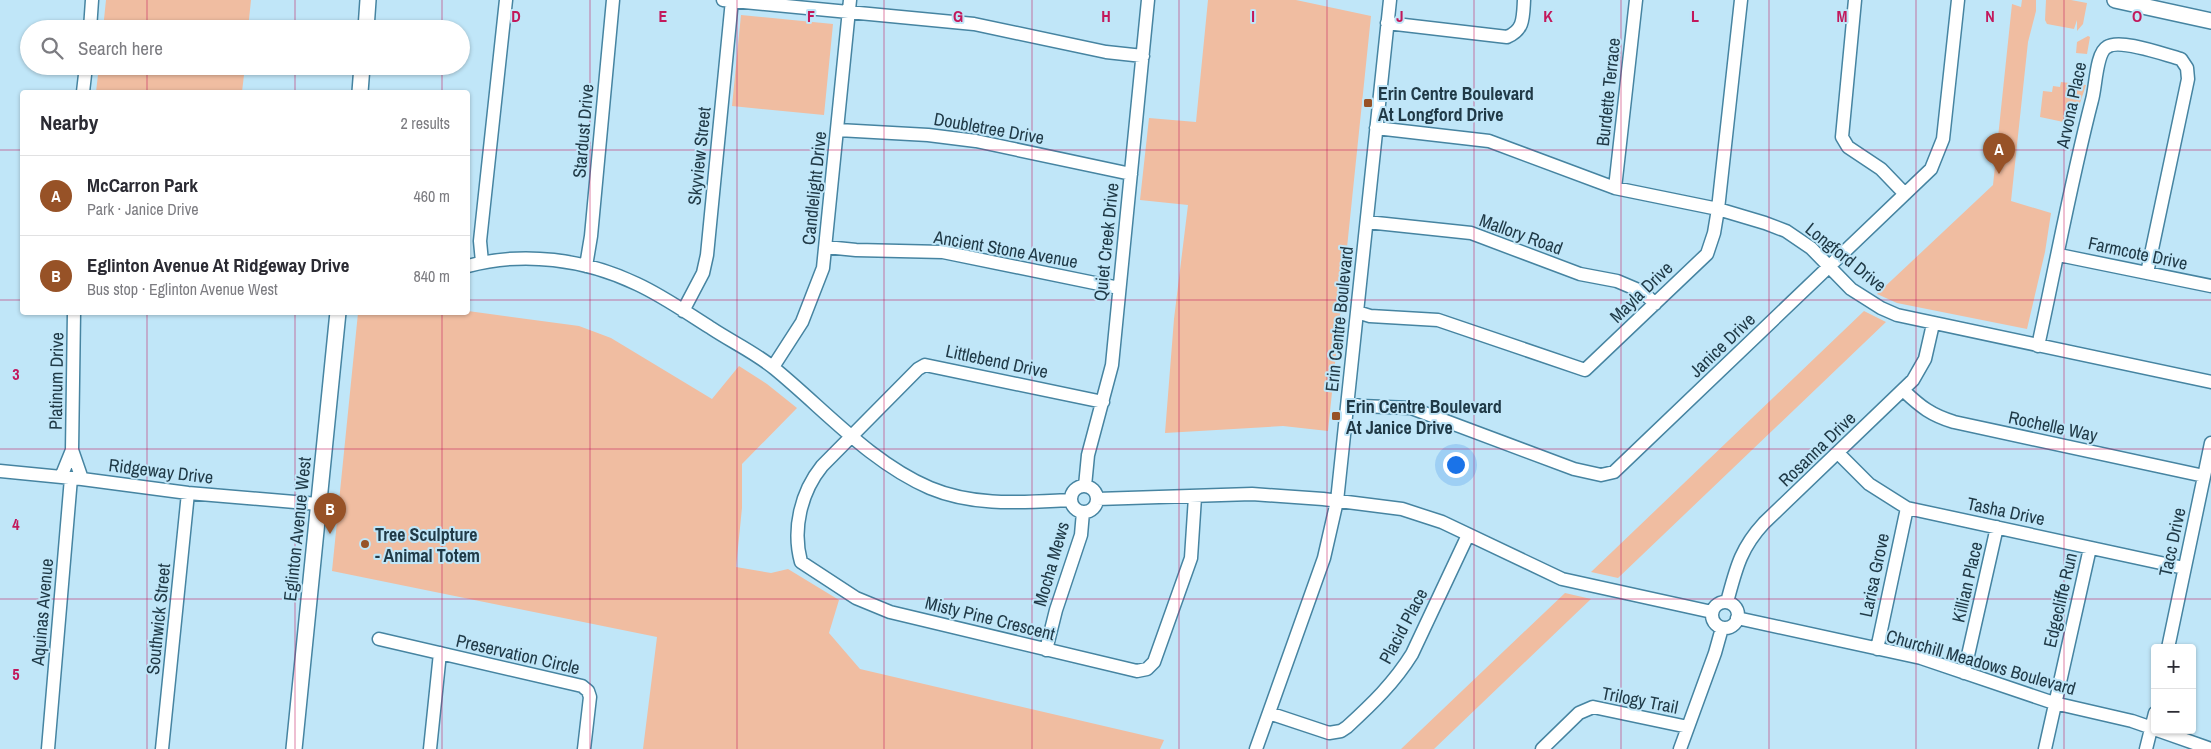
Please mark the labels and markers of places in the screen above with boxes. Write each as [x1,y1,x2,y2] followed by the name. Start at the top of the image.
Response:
[1378,81,1534,127] place label: Erin Centre Boulevard At Longford Drive
[1362,97,1374,109] marker: Erin Centre Boulevard At Longford Drive
[1983,133,2015,174] pin: A
[1346,394,1502,440] place label: Erin Centre Boulevard At Janice Drive
[1330,410,1342,422] marker: Erin Centre Boulevard At Janice Drive
[314,493,346,534] pin: B
[375,522,480,568] place label: Tree Sculpture - Animal Totem
[359,538,371,550] marker: Tree Sculpture - Animal Totem

